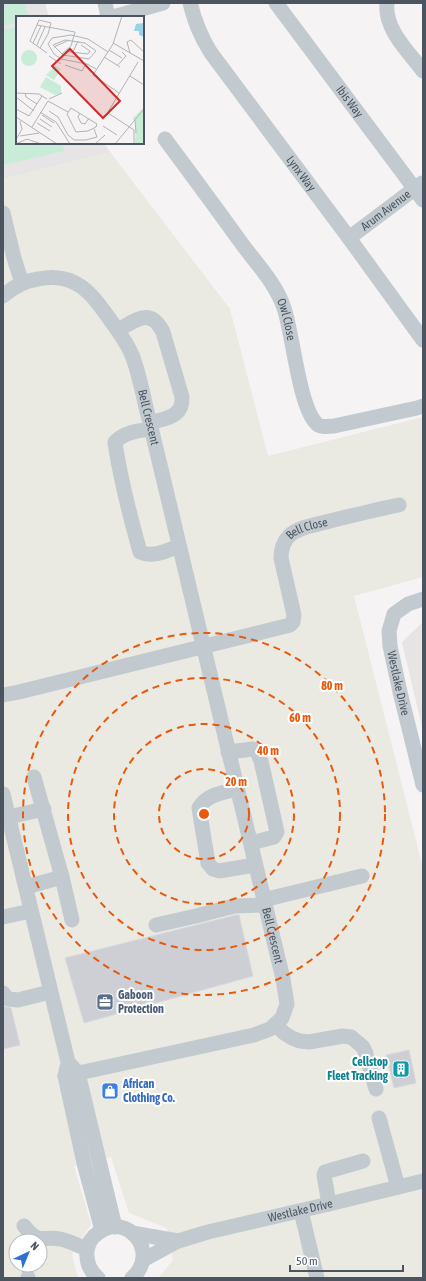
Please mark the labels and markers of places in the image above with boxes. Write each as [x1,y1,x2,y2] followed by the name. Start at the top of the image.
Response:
[197,807,211,821] centre of rings
[118,988,164,1016] place label: Gaboon Protection
[95,992,115,1012] office icon: Gaboon Protection
[327,1055,389,1083] place label: Cellstop Fleet Tracking
[391,1059,411,1079] building icon: Cellstop Fleet Tracking
[122,1077,175,1105] place label: African Clothing Co.
[100,1081,120,1101] shop icon: African Clothing Co.

